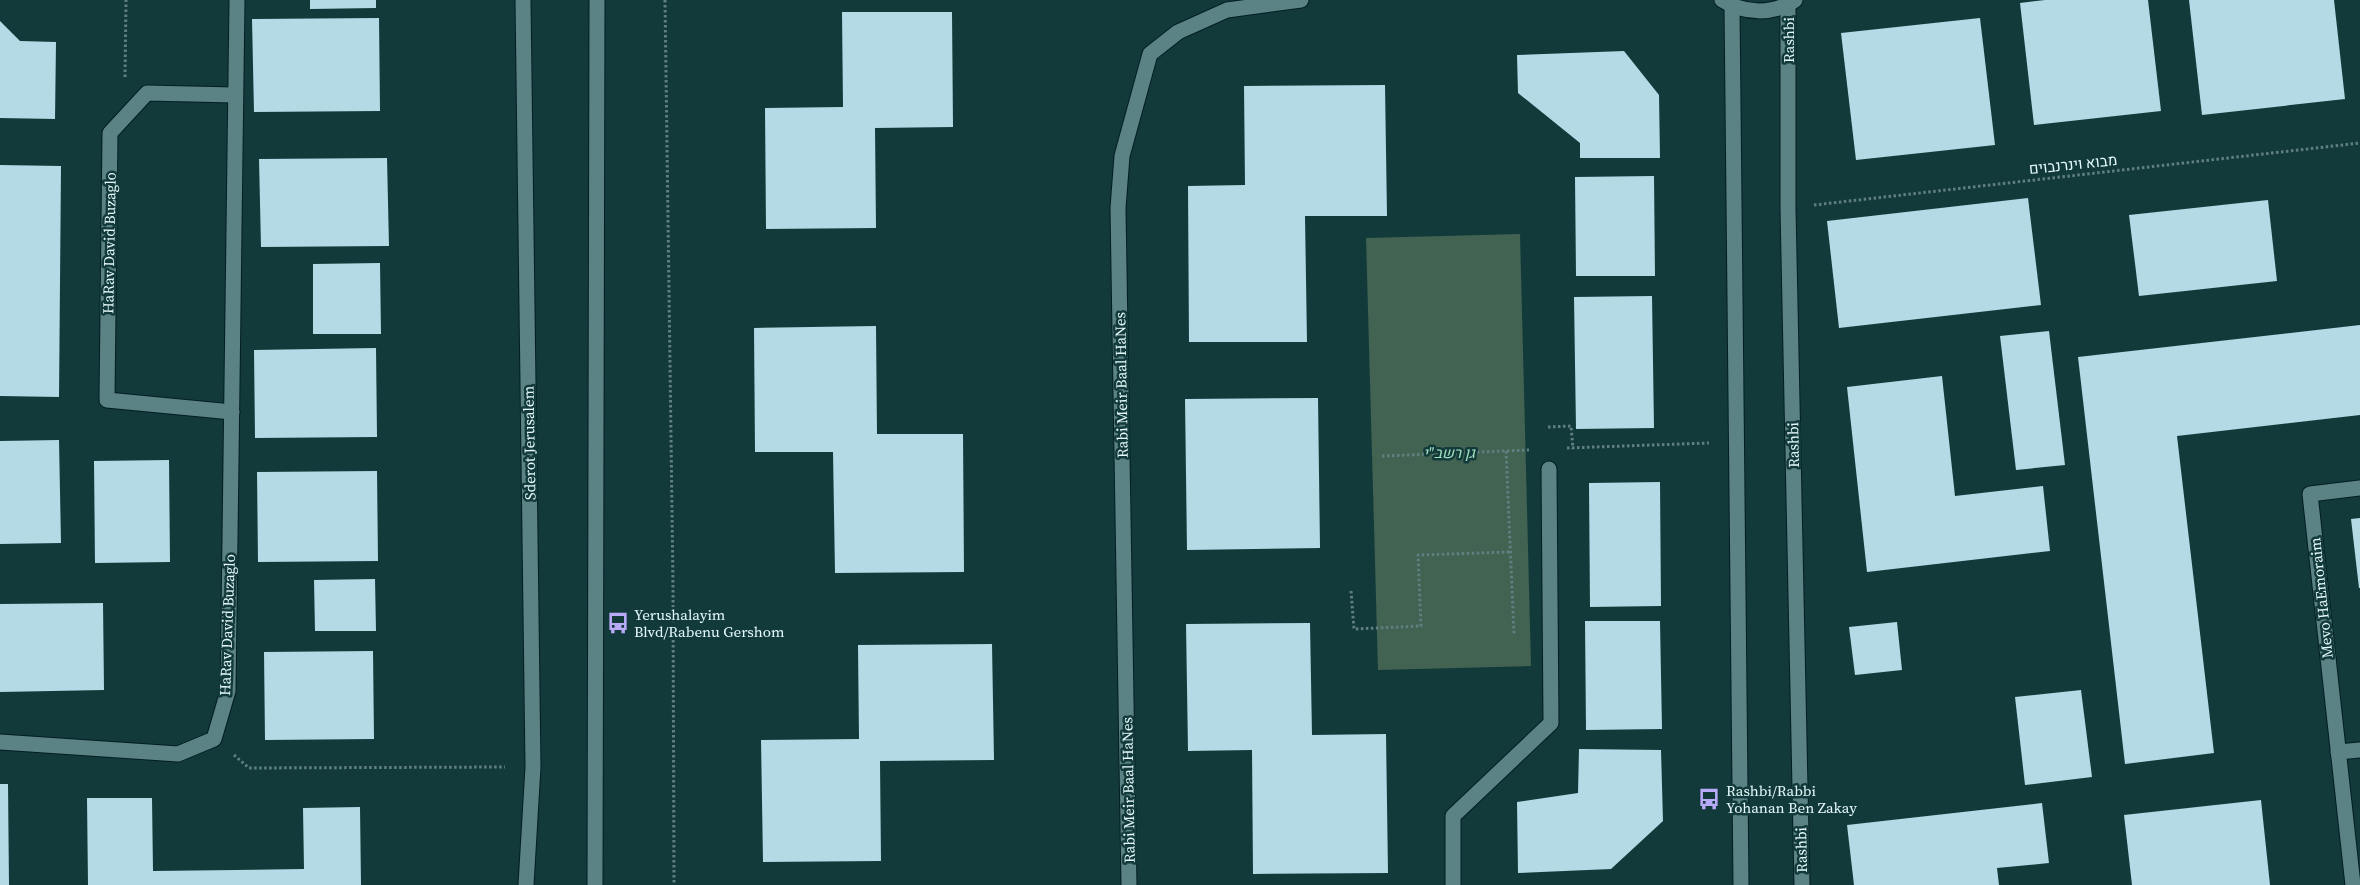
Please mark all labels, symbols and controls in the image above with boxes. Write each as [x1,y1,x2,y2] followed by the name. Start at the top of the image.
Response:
[1778,17,1799,63] street label: Rashbi
[2028,149,2118,179] street label: מבוא וינרנבוים
[97,172,121,314] street label: HaRav David Buzaglo
[1109,312,1133,458] street label: Rabi Meir Baal HaNes
[517,385,540,500] street label: Sderot Jerusalem
[1782,422,1804,468] street label: Rashbi
[1423,442,1476,463] park label: גן רשב"י
[2304,536,2338,660] street label: Mevo HaEmoraim
[214,554,240,696] street label: HaRav David Buzaglo
[634,604,785,642] place label: Yerushalayim Blvd/Rabenu Gershom
[605,610,631,636] bus stop icon: Yerushalayim Blvd/Rabenu Gershom
[1116,717,1140,863] street label: Rabi Meir Baal HaNes
[1726,780,1857,818] place label: Rashbi/Rabbi Yohanan Ben Zakay
[1696,786,1722,812] bus stop icon: Rashbi/Rabbi Yohanan Ben Zakay
[1790,827,1812,873] street label: Rashbi

